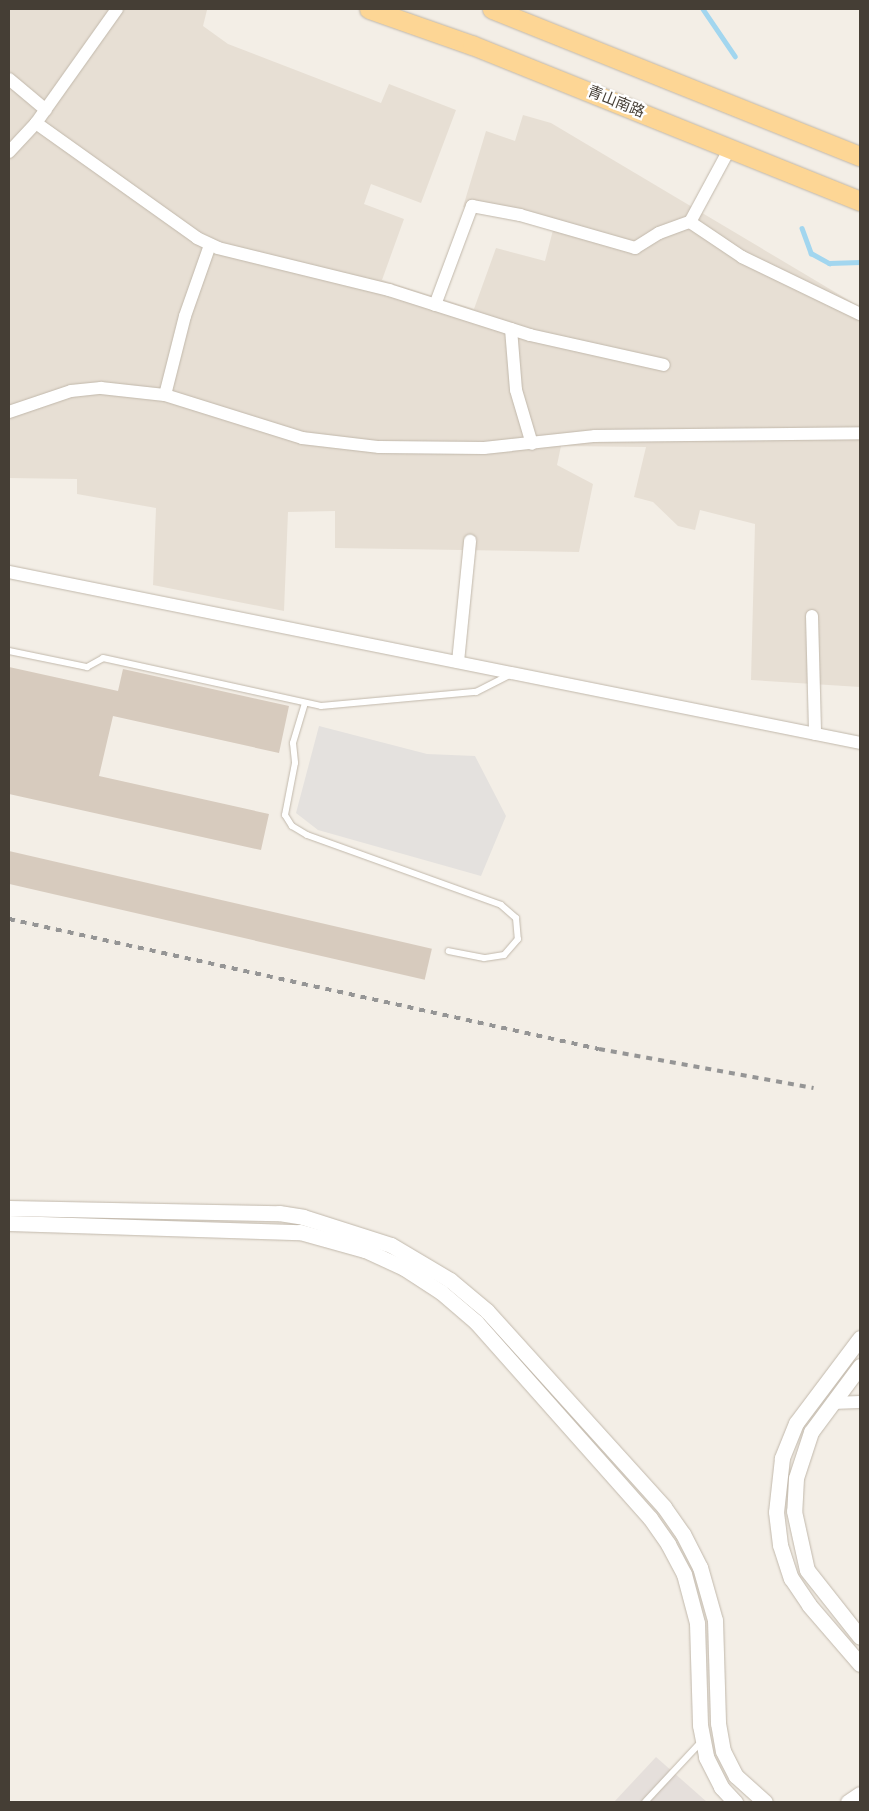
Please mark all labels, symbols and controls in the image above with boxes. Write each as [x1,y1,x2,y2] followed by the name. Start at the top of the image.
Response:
[585,82,647,122] street label: 青山南路

